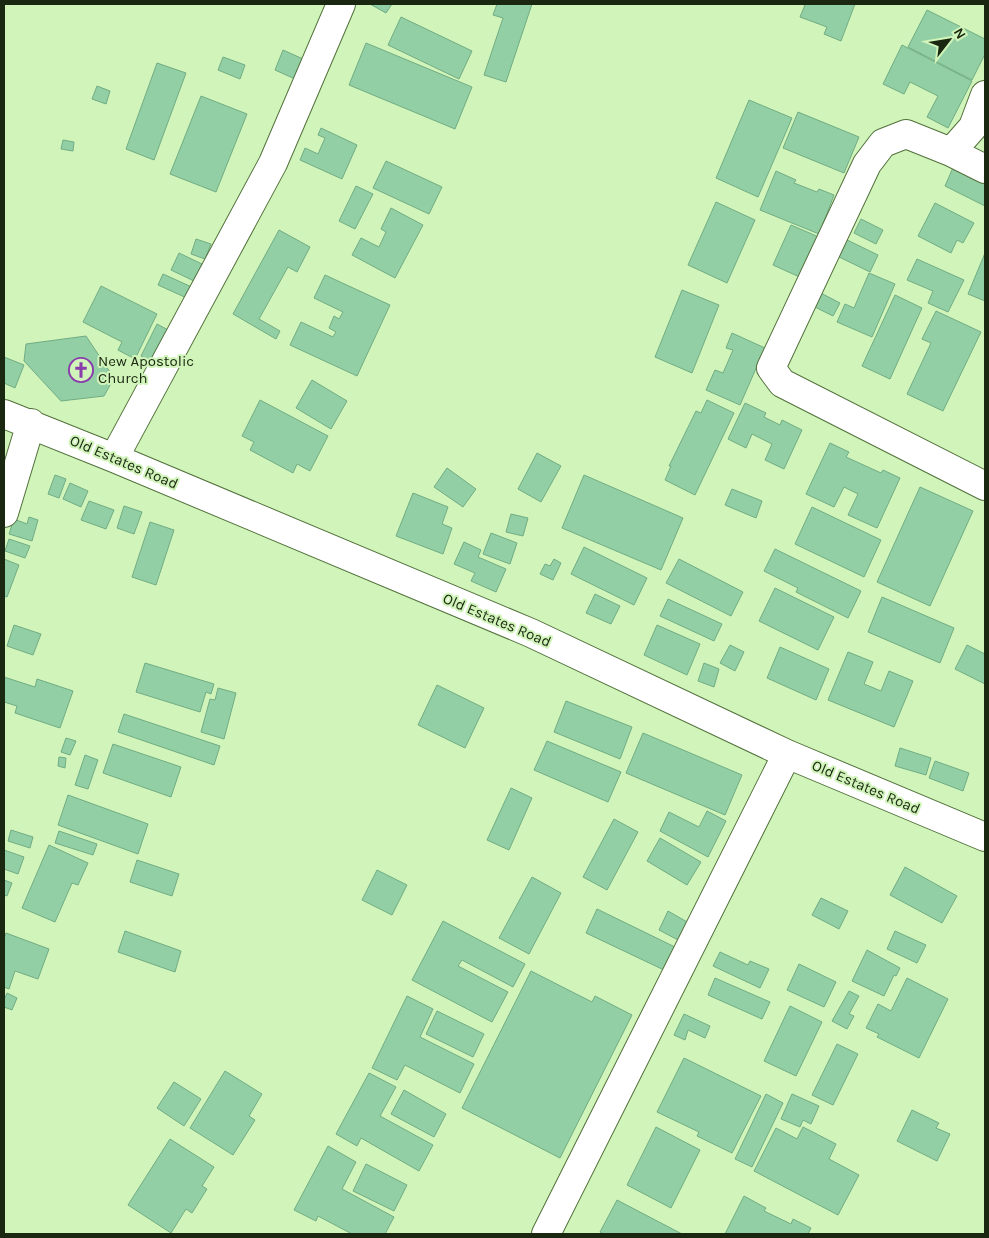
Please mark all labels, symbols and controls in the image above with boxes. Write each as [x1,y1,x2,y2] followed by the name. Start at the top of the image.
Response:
[924,15,974,65] north arrow
[950,25,970,42] text: N
[98,352,194,387] place label: New Apostolic Church
[68,357,94,383] church icon: New Apostolic Church
[67,431,181,493] street label: Old Estates Road
[440,589,554,651] street label: Old Estates Road
[809,756,923,818] street label: Old Estates Road

